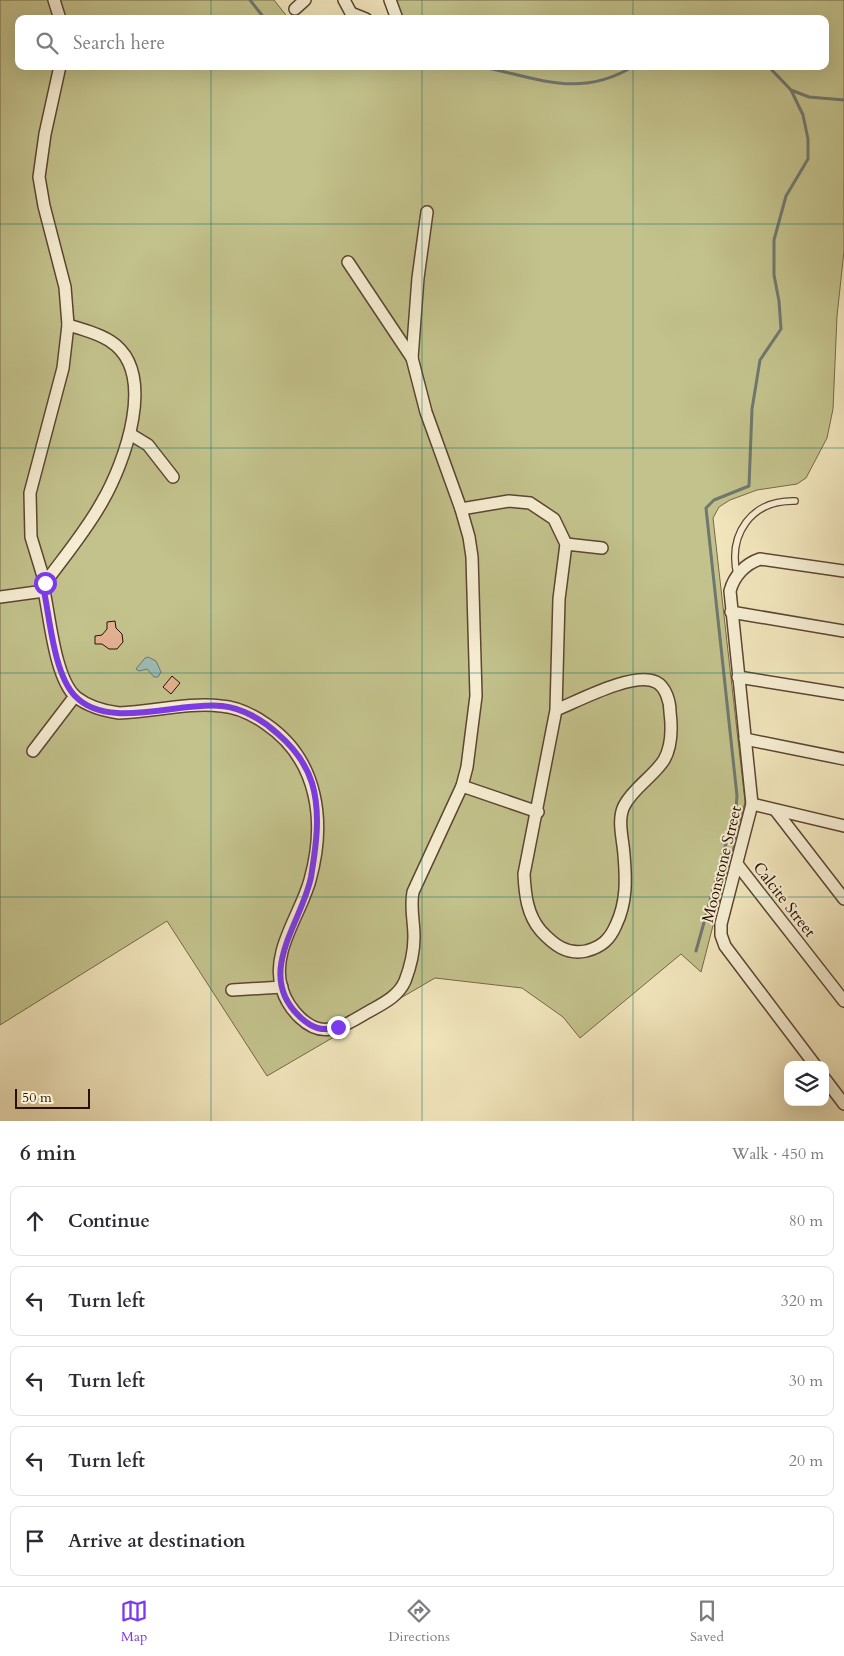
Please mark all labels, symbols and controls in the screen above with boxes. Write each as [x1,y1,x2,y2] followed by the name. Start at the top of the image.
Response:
[15,15,829,70] search box
[33,29,61,57] icon: search
[73,30,165,56] text: Search here
[34,572,57,595] route start
[697,804,747,925] street label: Moonstone Street
[748,857,821,942] street label: Calcite Street
[327,1016,350,1039] route end
[784,1061,829,1106] map controls
[784,1061,829,1106] button: layers
[15,1086,90,1109] scale bar
[22,1088,52,1107] text: 50 m
[20,1139,76,1168] text: 6 min
[732,1143,824,1165] text: Walk · 450 m
[21,1207,49,1235] icon: ahead
[68,1208,150,1234] text: Continue
[789,1210,823,1232] text: 80 m
[21,1287,49,1315] icon: left
[68,1288,145,1314] text: Turn left
[781,1290,823,1312] text: 320 m
[21,1367,49,1395] icon: left
[68,1368,145,1394] text: Turn left
[789,1370,823,1392] text: 30 m
[21,1447,49,1475] icon: left
[68,1448,145,1474] text: Turn left
[789,1450,823,1472] text: 20 m
[21,1527,49,1555] icon: arrive
[68,1528,245,1554] text: Arrive at destination
[120,1597,148,1646] tab: Map
[388,1597,450,1646] tab: Directions
[690,1597,724,1646] tab: Saved

